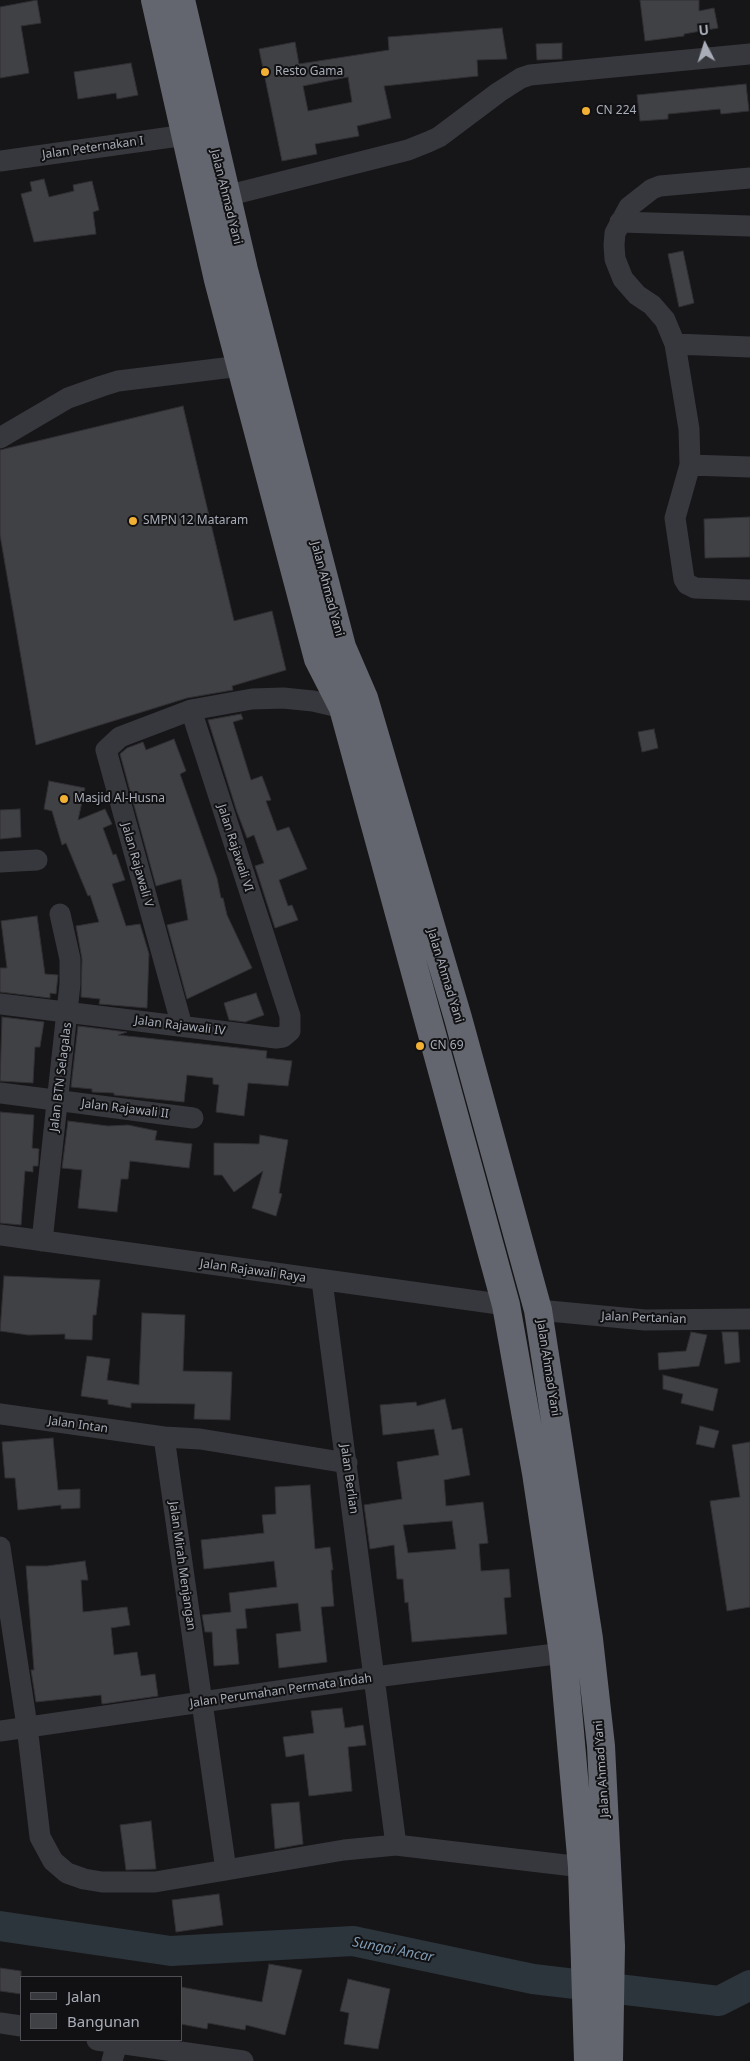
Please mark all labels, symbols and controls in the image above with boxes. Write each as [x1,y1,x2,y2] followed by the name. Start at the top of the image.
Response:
[680,20,730,70] north arrow
[698,20,710,39] text: U
[275,65,343,79] place label: Resto Gama
[259,66,271,78] marker: Resto Gama
[596,104,636,118] place label: CN 224
[580,105,592,117] marker: CN 224
[41,134,145,162] street label: Jalan Peternakan I
[207,148,245,246] street label: Jalan Ahmad Yani
[143,514,248,528] place label: SMPN 12 Mataram
[127,515,139,527] marker: SMPN 12 Mataram
[307,540,347,638] street label: Jalan Ahmad Yani
[74,792,165,806] place label: Masjid Al-Husna
[58,793,70,805] marker: Masjid Al-Husna
[214,802,256,894] street label: Jalan Rajawali VI
[118,821,156,909] street label: Jalan Rajawali V
[424,927,466,1025] street label: Jalan Ahmad Yani
[134,1013,226,1039] street label: Jalan Rajawali IV
[47,1022,75,1132] street label: Jalan BTN Selagalas
[430,1039,464,1053] place label: CN 69
[414,1040,426,1052] marker: CN 69
[80,1096,170,1122] street label: Jalan Rajawali II
[199,1256,307,1286] street label: Jalan Rajawali Raya
[601,1309,687,1327] street label: Jalan Pertanian
[533,1319,563,1417] street label: Jalan Ahmad Yani
[47,1414,109,1436] street label: Jalan Intan
[337,1443,361,1515] street label: Jalan Berlian
[166,1501,198,1631] street label: Jalan Mirah Menjangan
[189,1671,373,1711] street label: Jalan Perumahan Permata Indah
[591,1720,613,1818] street label: Jalan Ahmad Yani
[351,1934,435,1966] water label: Sungai Ancar
[20,1976,182,2041] legend
[67,1986,101,2006] text: Jalan
[67,2011,140,2031] text: Bangunan

